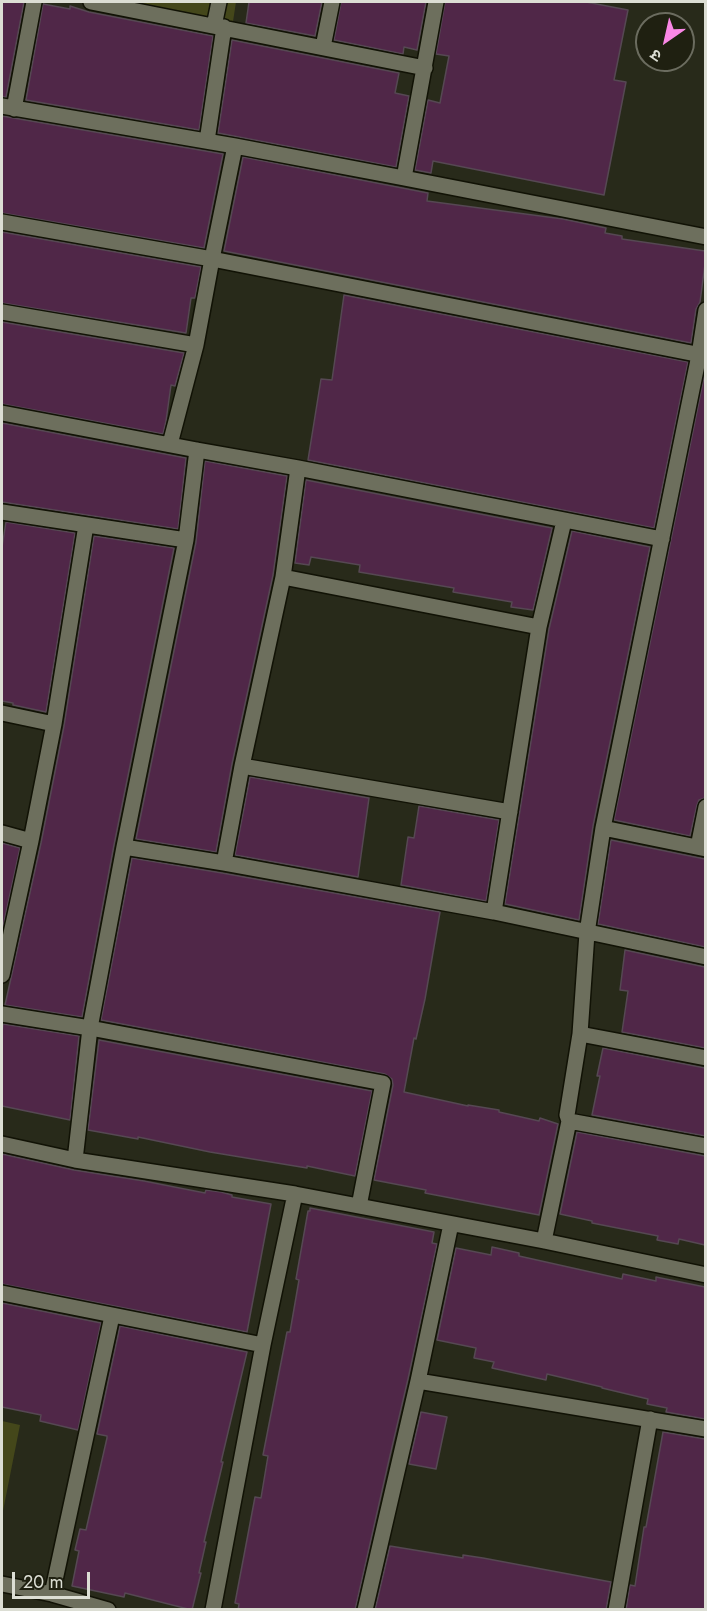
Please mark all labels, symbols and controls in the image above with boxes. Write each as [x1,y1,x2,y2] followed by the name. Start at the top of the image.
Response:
[635,12,695,72] north arrow
[645,44,666,68] text: उ
[15,1560,93,1598] scale bar
[23,1569,63,1595] text: 20 m

